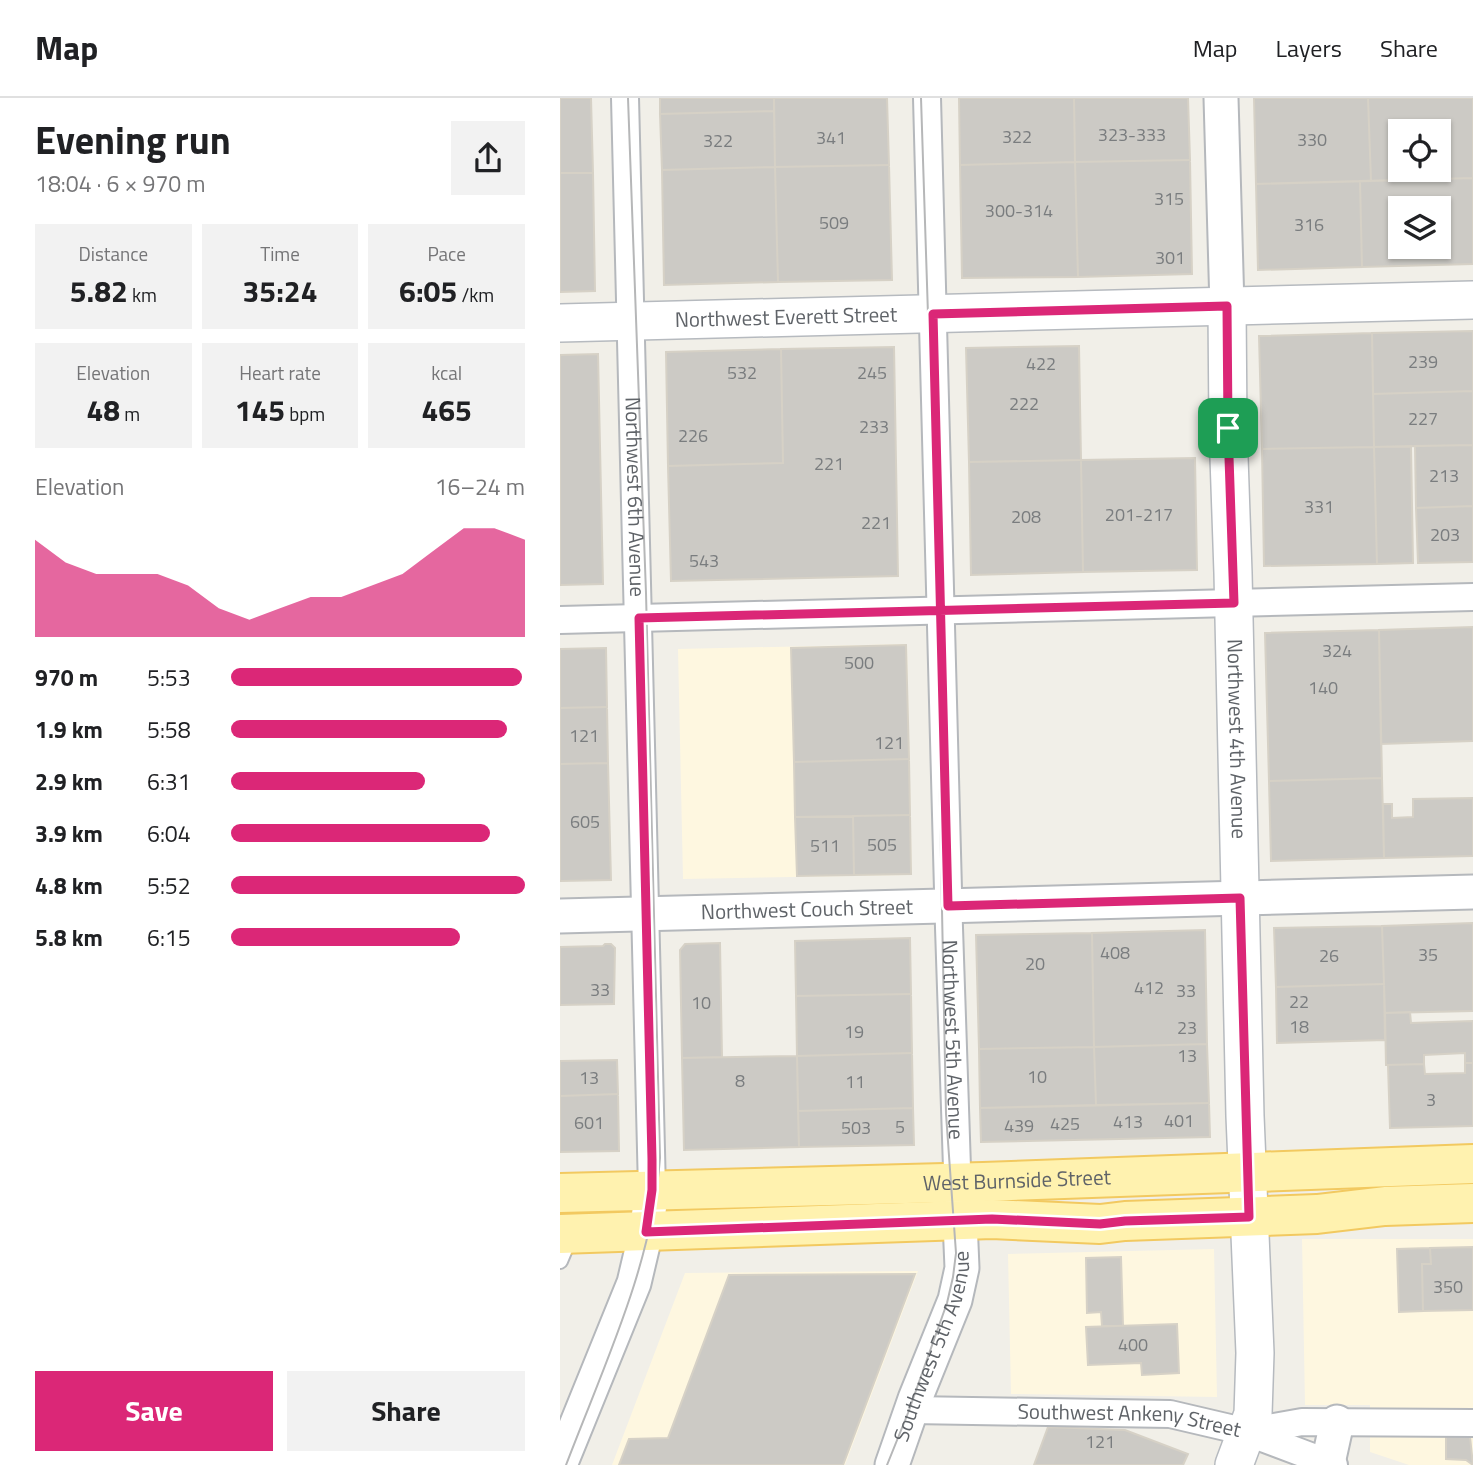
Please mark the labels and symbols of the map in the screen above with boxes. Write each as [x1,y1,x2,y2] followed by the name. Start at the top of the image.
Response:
[1098,121,1166,148] house number: 323-333
[1002,123,1032,150] house number: 322
[816,124,846,151] house number: 341
[1297,126,1327,153] house number: 330
[703,127,733,154] house number: 322
[1154,185,1184,212] house number: 315
[985,197,1053,224] house number: 300-314
[819,209,849,236] house number: 509
[1294,211,1324,238] house number: 316
[1155,244,1185,271] house number: 301
[674,297,898,335] street label: Northwest Everett Street
[1408,348,1438,375] house number: 239
[1026,350,1056,377] house number: 422
[727,359,757,386] house number: 532
[857,359,887,386] house number: 245
[1009,390,1039,417] house number: 222
[617,396,654,597] street label: Northwest 6th Avenue
[1198,398,1258,458] pin
[1408,405,1438,432] house number: 227
[859,413,889,440] house number: 233
[678,422,708,449] house number: 226
[814,450,844,477] house number: 221
[1429,462,1459,489] house number: 213
[1304,493,1334,520] house number: 331
[1105,501,1173,528] house number: 201-217
[1011,503,1041,530] house number: 208
[861,509,891,536] house number: 221
[1430,521,1460,548] house number: 203
[689,547,719,574] house number: 543
[1322,637,1352,664] house number: 324
[1219,638,1256,839] street label: Northwest 4th Avenue
[844,649,874,676] house number: 500
[1308,674,1338,701] house number: 140
[569,722,599,749] house number: 121
[874,729,904,756] house number: 121
[570,808,600,835] house number: 605
[867,831,897,858] house number: 505
[810,832,840,859] house number: 511
[700,890,914,927] street label: Northwest Couch Street
[934,939,973,1140] street label: Northwest 5th Avenue
[1100,939,1130,966] house number: 408
[1418,941,1438,968] house number: 35
[1319,942,1339,969] house number: 26
[1025,950,1045,977] house number: 20
[1134,974,1164,1001] house number: 412
[590,976,610,1003] house number: 33
[1176,977,1196,1004] house number: 33
[1289,988,1309,1015] house number: 22
[691,989,711,1016] house number: 10
[1289,1013,1309,1040] house number: 18
[1177,1014,1197,1041] house number: 23
[844,1018,864,1045] house number: 19
[1177,1042,1197,1069] house number: 13
[1027,1063,1047,1090] house number: 10
[579,1064,599,1091] house number: 13
[735,1067,745,1094] house number: 8
[845,1068,865,1095] house number: 11
[1426,1086,1436,1113] house number: 3
[1164,1107,1194,1134] house number: 401
[1113,1108,1143,1135] house number: 413
[574,1109,604,1136] house number: 601
[1050,1110,1080,1137] house number: 425
[1004,1112,1034,1139] house number: 439
[895,1113,905,1140] house number: 5
[841,1114,871,1141] house number: 503
[922,1160,1112,1199] street label: West Burnside Street
[884,1250,977,1446] street label: Southwest 5th Avenue
[1433,1273,1463,1300] house number: 350
[1118,1331,1148,1358] house number: 400
[1017,1395,1245,1445] street label: Southwest Ankeny Street
[1085,1428,1115,1455] house number: 121

